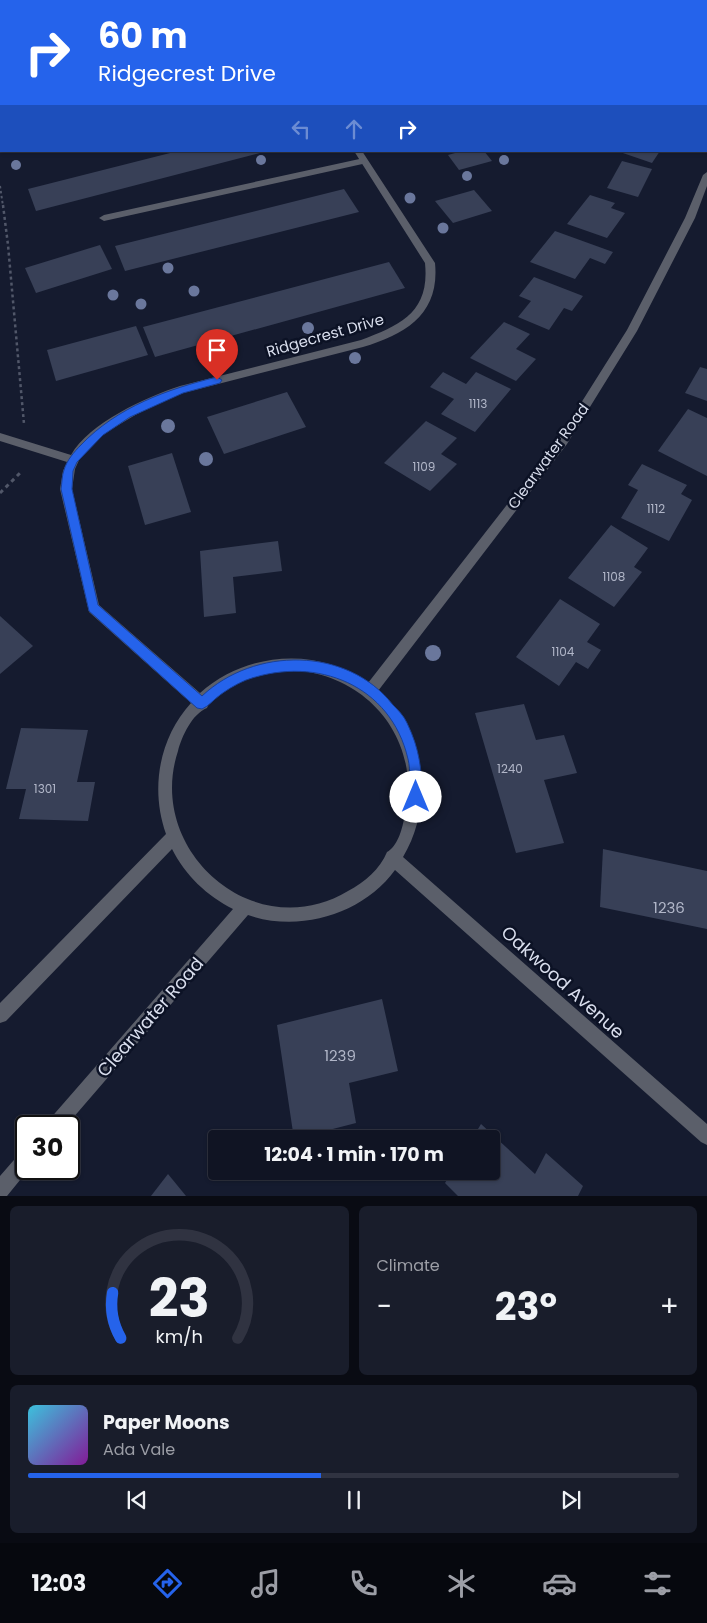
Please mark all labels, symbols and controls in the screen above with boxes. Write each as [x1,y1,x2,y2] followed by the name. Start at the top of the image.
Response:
[98,11,188,60] text: 60 m
[15,20,80,85] icon: right
[98,58,276,89] text: Ridgecrest Drive
[287,115,315,143] icon: left
[340,115,368,143] icon: ahead
[393,115,421,143] icon: right
[264,308,386,362] street label: Ridgecrest Drive
[196,329,238,380] pin
[203,336,231,364] icon: arrive
[469,395,487,412] house number: 1113
[502,399,594,513] street label: Clearwater Road
[413,458,435,475] house number: 1109
[647,500,665,517] house number: 1112
[603,568,625,585] house number: 1108
[552,643,575,660] house number: 1104
[497,760,523,777] house number: 1240
[389,770,441,822] position arrow
[34,780,56,797] house number: 1301
[653,897,685,918] house number: 1236
[496,920,630,1044] street label: Oakwood Avenue
[91,952,209,1082] street label: Clearwater Road
[324,1045,356,1066] house number: 1239
[15,1115,80,1180] speed limit sign: 30
[264,1141,444,1168] text: 12:04 · 1 min · 170 m
[377,1254,440,1277] text: Climate
[149,1262,210,1335] text: 23
[495,1280,557,1333] text: 23°
[377,1287,392,1326] text: −
[660,1287,679,1326] text: +
[155,1324,203,1349] text: km/h
[103,1409,230,1436] text: Paper Moons
[103,1438,175,1461] text: Ada Vale
[123,1486,151,1514] icon: previous
[340,1486,368,1514] icon: pause
[557,1486,585,1514] icon: next
[150,1566,185,1601] icon: directions
[248,1566,283,1601] icon: music
[346,1566,381,1601] icon: phone
[444,1566,479,1601] icon: climate
[542,1566,577,1601] icon: car
[640,1566,675,1601] icon: filters
[32,1568,86,1599] text: 12:03

